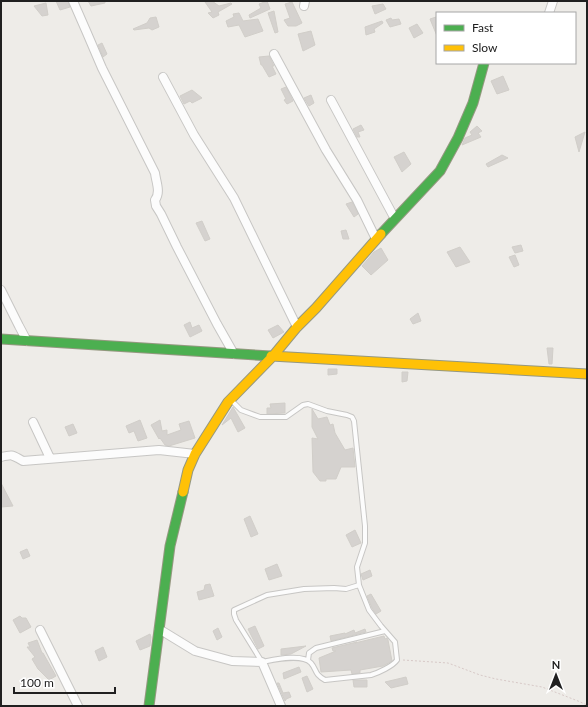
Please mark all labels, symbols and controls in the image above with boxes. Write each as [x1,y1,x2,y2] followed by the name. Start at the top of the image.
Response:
[436,12,576,64] legend
[472,20,494,35] text: Fast
[472,40,498,55] text: Slow
[536,655,576,695] north arrow
[552,658,560,671] text: N
[14,669,115,695] scale bar
[20,675,54,690] text: 100 m

